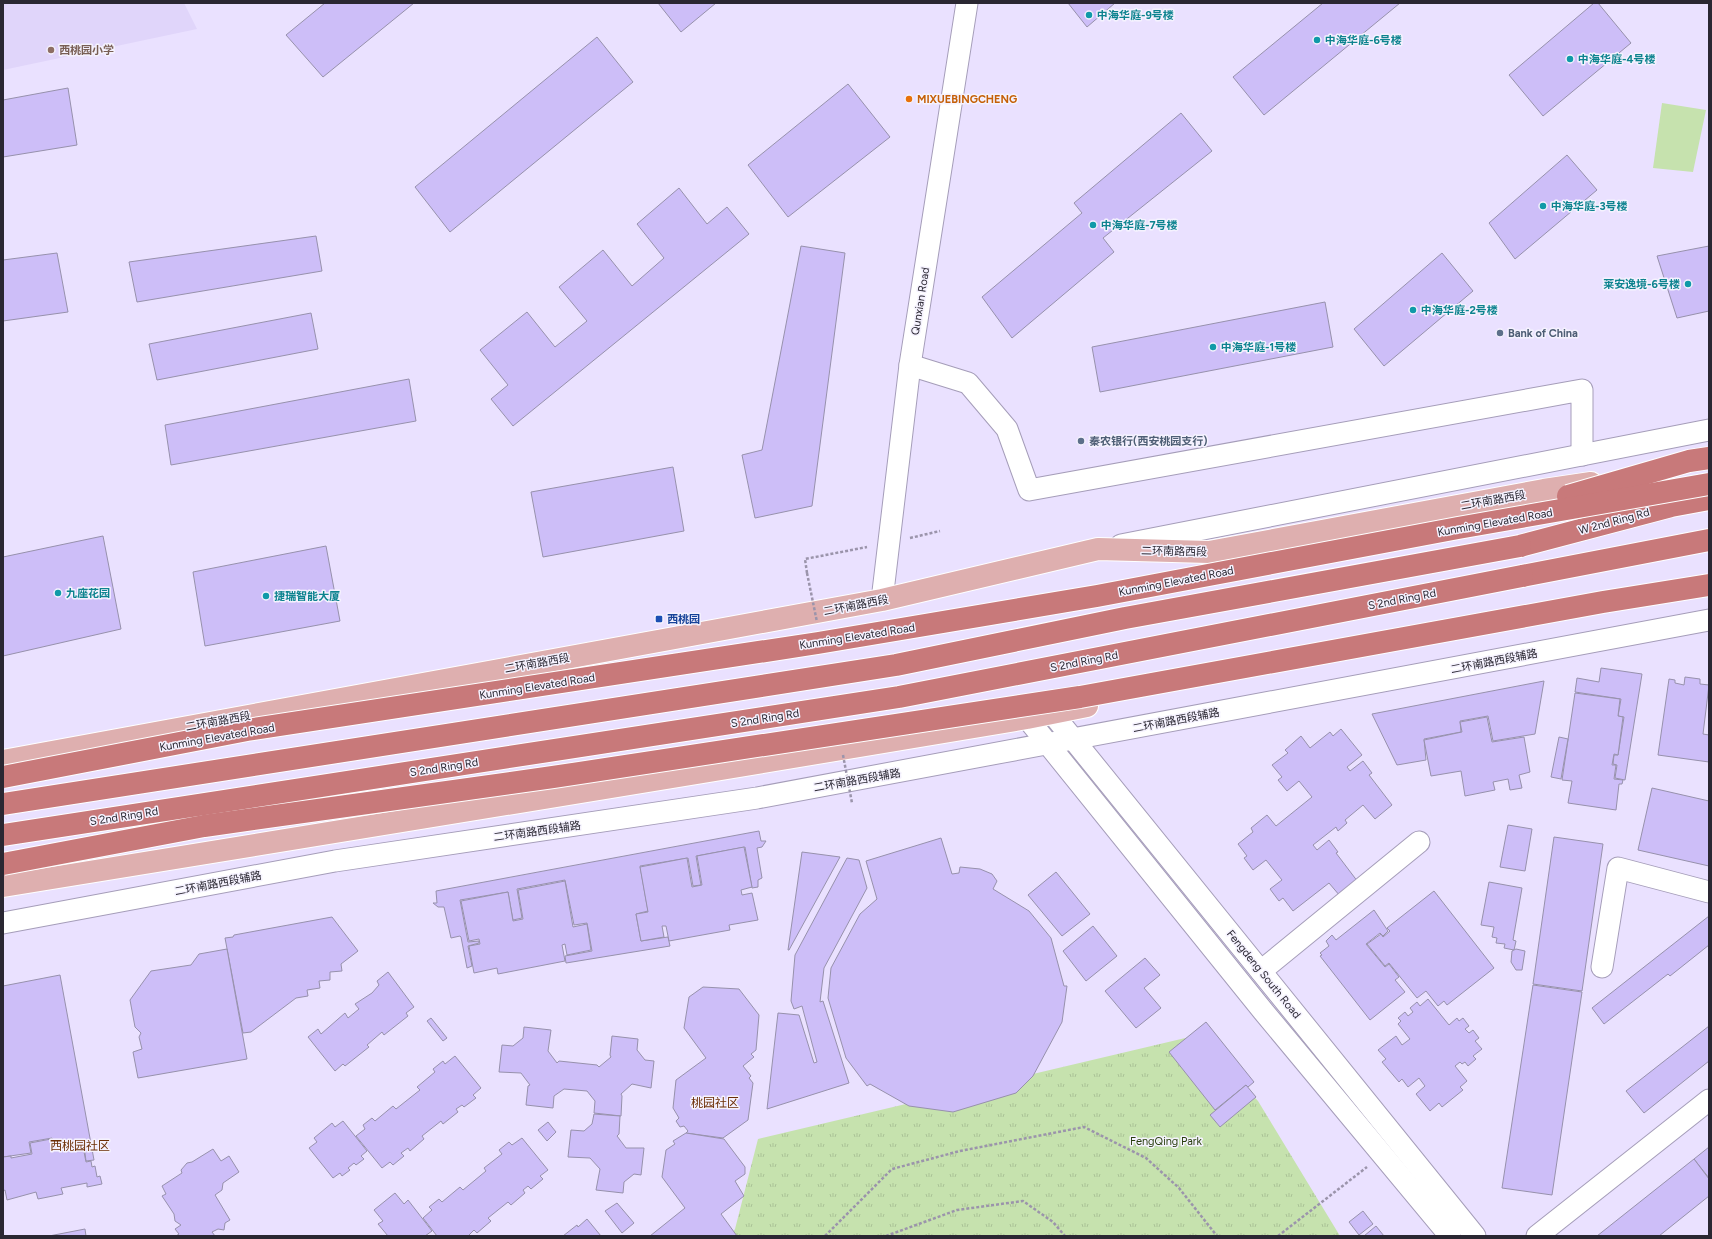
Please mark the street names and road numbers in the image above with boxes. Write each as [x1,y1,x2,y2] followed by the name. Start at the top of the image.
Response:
[909,266,932,336] street label: Qunxian Road
[1459,488,1527,513] street label: 二环南路西段
[1436,506,1554,539] street label: Kunming Elevated Road
[1577,506,1651,537] street label: W 2nd Ring Rd
[1141,544,1207,559] street label: 二环南路西段
[1118,564,1235,599] street label: Kunming Elevated Road
[1367,587,1437,612] street label: S 2nd Ring Rd
[822,593,890,618] street label: 二环南路西段
[798,621,916,652] street label: Kunming Elevated Road
[1450,647,1539,676] street label: 二环南路西段辅路
[1049,649,1119,674] street label: S 2nd Ring Rd
[503,651,571,676] street label: 二环南路西段
[478,671,596,702] street label: Kunming Elevated Road
[1132,706,1221,735] street label: 二环南路西段辅路
[730,707,800,730] street label: S 2nd Ring Rd
[184,709,252,734] street label: 二环南路西段
[158,721,276,754] street label: Kunming Elevated Road
[409,756,479,779] street label: S 2nd Ring Rd
[813,766,902,795] street label: 二环南路西段辅路
[89,805,159,828] street label: S 2nd Ring Rd
[493,819,582,844] street label: 二环南路西段辅路
[174,869,263,898] street label: 二环南路西段辅路
[1224,928,1303,1021] street label: Fengdeng South Road

